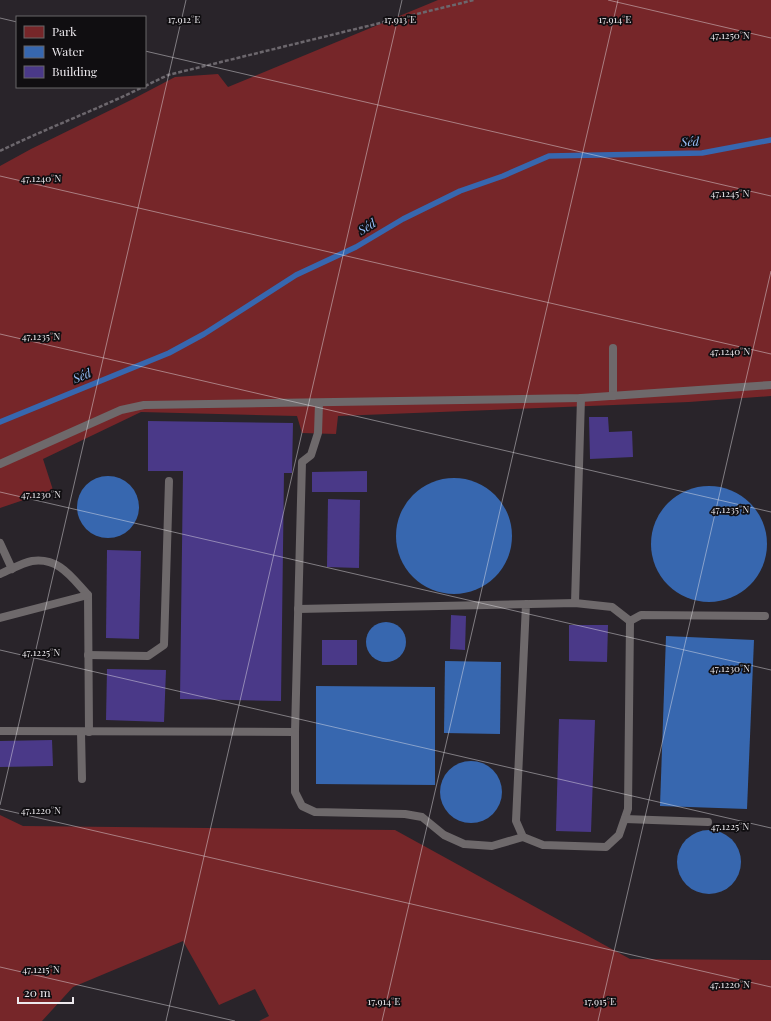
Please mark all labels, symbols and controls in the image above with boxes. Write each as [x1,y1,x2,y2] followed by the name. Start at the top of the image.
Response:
[168,12,200,26] text: 17.912°E
[384,12,416,26] text: 17.913°E
[599,12,631,26] text: 17.914°E
[16,16,146,88] legend
[52,23,77,39] text: Park
[710,28,750,42] text: 47.1250°N
[51,43,85,59] text: Water
[52,63,98,79] text: Building
[680,133,700,149] water label: Séd
[21,171,61,185] text: 47.1240°N
[711,186,749,200] text: 47.1245°N
[354,214,379,238] water label: Séd
[22,329,60,343] text: 47.1235°N
[710,344,750,358] text: 47.1240°N
[69,364,94,386] water label: Séd
[21,487,61,501] text: 47.1230°N
[711,502,749,516] text: 47.1235°N
[22,645,60,659] text: 47.1225°N
[710,661,750,675] text: 47.1230°N
[21,803,61,817] text: 47.1220°N
[711,819,749,833] text: 47.1225°N
[22,962,60,976] text: 47.1215°N
[710,977,750,991] text: 47.1220°N
[18,979,73,1005] scale bar
[24,984,51,1000] text: 20 m
[368,994,400,1008] text: 17.914°E
[584,994,616,1008] text: 17.915°E

